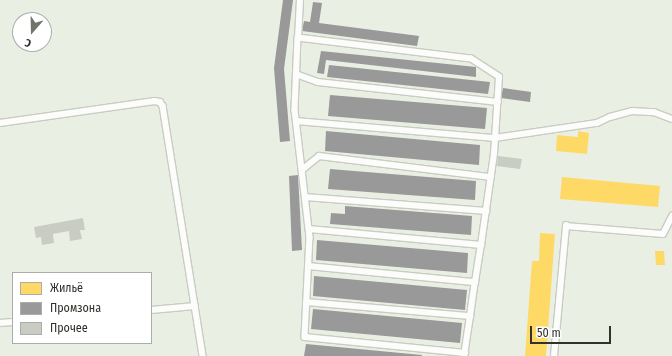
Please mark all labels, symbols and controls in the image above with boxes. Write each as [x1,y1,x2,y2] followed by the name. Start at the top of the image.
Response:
[12,12,52,52] north arrow
[23,36,33,50] text: С
[12,272,152,344] legend
[50,281,83,295] text: Жильё
[50,301,101,315] text: Промзона
[532,318,613,344] scale bar
[50,321,88,335] text: Прочее
[537,326,561,340] text: 50 m

